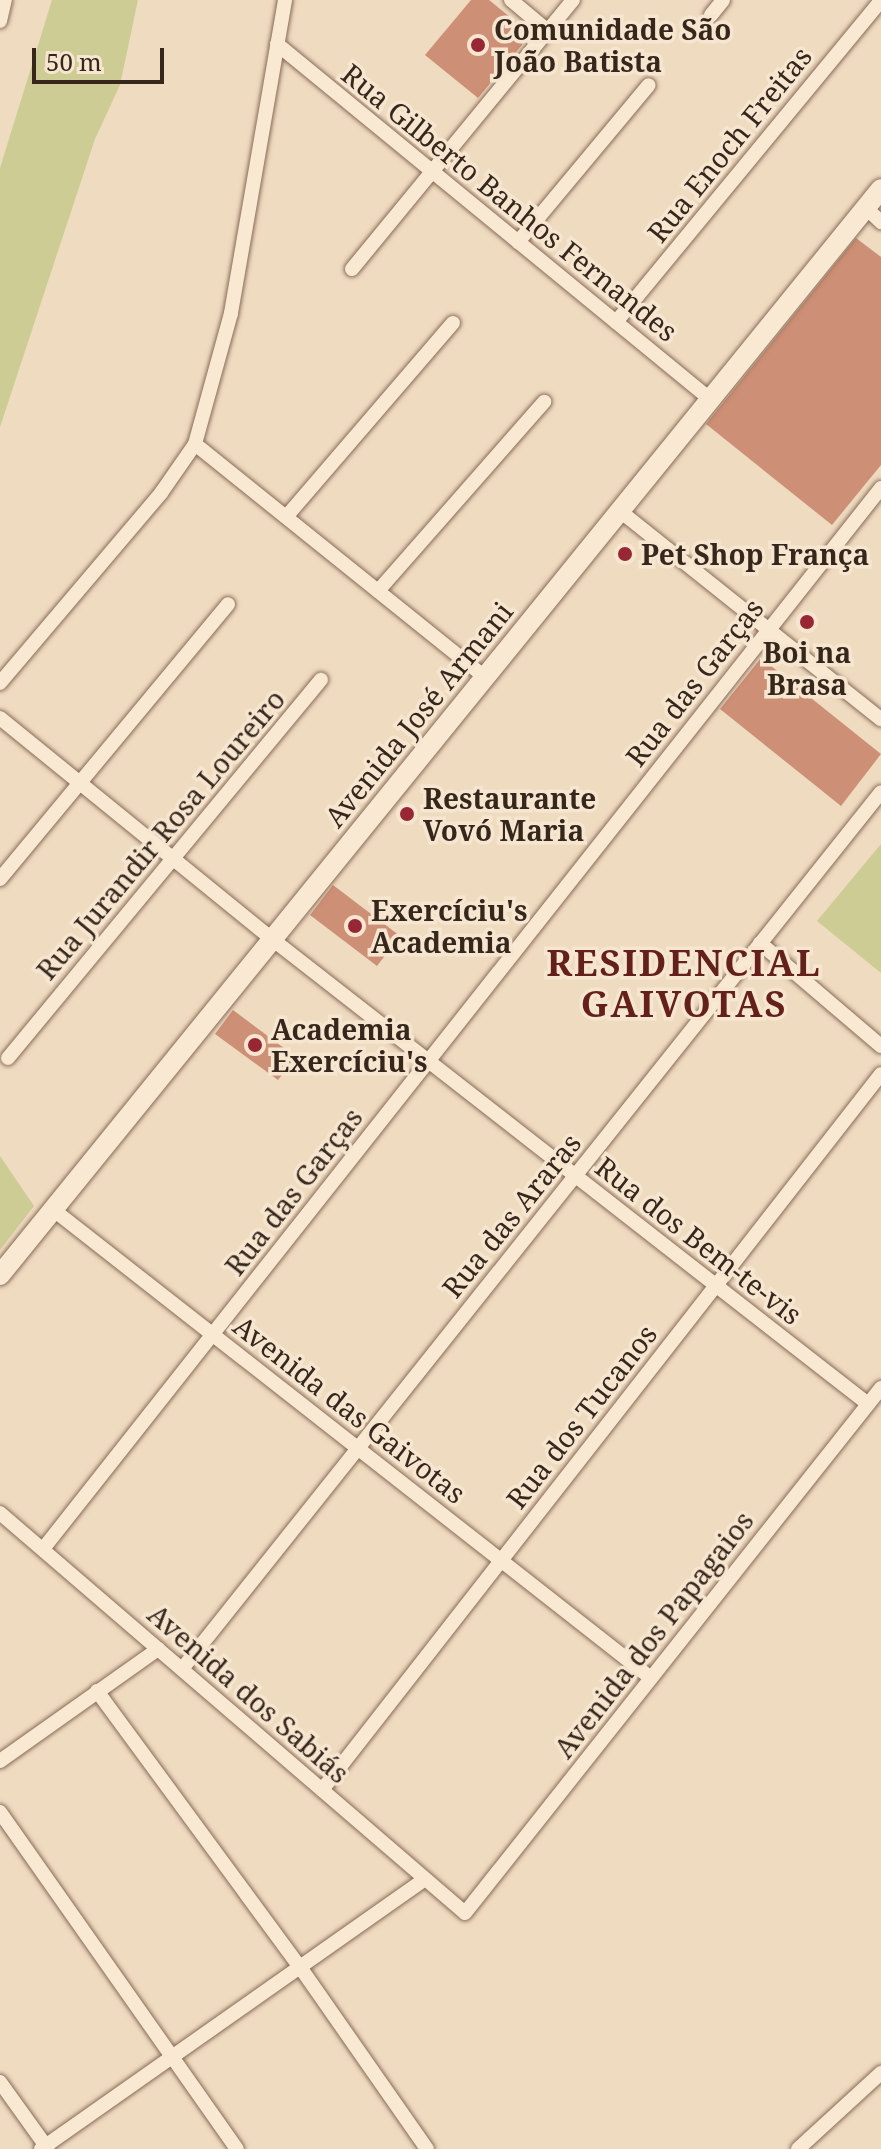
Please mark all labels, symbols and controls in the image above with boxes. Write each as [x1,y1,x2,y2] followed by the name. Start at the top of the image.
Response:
[494,12,731,78] place label: Comunidade São João Batista
[36,32,168,82] scale bar
[469,36,487,54] marker: Comunidade São João Batista
[640,40,818,248] street label: Rua Enoch Freitas
[46,45,102,78] text: 50 m
[336,56,684,348] street label: Rua Gilberto Banhos Fernandes
[641,537,869,571] place label: Pet Shop França
[616,545,634,563] marker: Pet Shop França
[618,592,770,772] street label: Rua das Garças
[317,595,519,833] street label: Avenida José Armani
[798,613,816,631] marker: Boi na Brasa
[763,635,851,701] place label: Boi na Brasa
[29,682,291,986] street label: Rua Jurandir Rosa Loureiro
[423,781,596,847] place label: Restaurante Vovó Maria
[398,805,416,823] marker: Restaurante Vovó Maria
[371,893,528,959] place label: Exercíciu's Academia
[346,917,364,935] marker: Exercíciu's Academia
[546,940,822,1025] district label: RESIDENCIAL GAIVOTAS
[271,1012,428,1078] place label: Academia Exercíciu's
[246,1036,264,1054] marker: Academia Exercíciu's
[217,1101,369,1281] street label: Rua das Garças
[435,1126,587,1304] street label: Rua das Araras
[589,1149,809,1331] street label: Rua dos Bem-te-vis
[227,1308,473,1510] street label: Avenida das Gaivotas
[499,1317,663,1515] street label: Rua dos Tucanos
[546,1504,760,1764] street label: Avenida dos Papagaios
[142,1597,356,1789] street label: Avenida dos Sabiás

